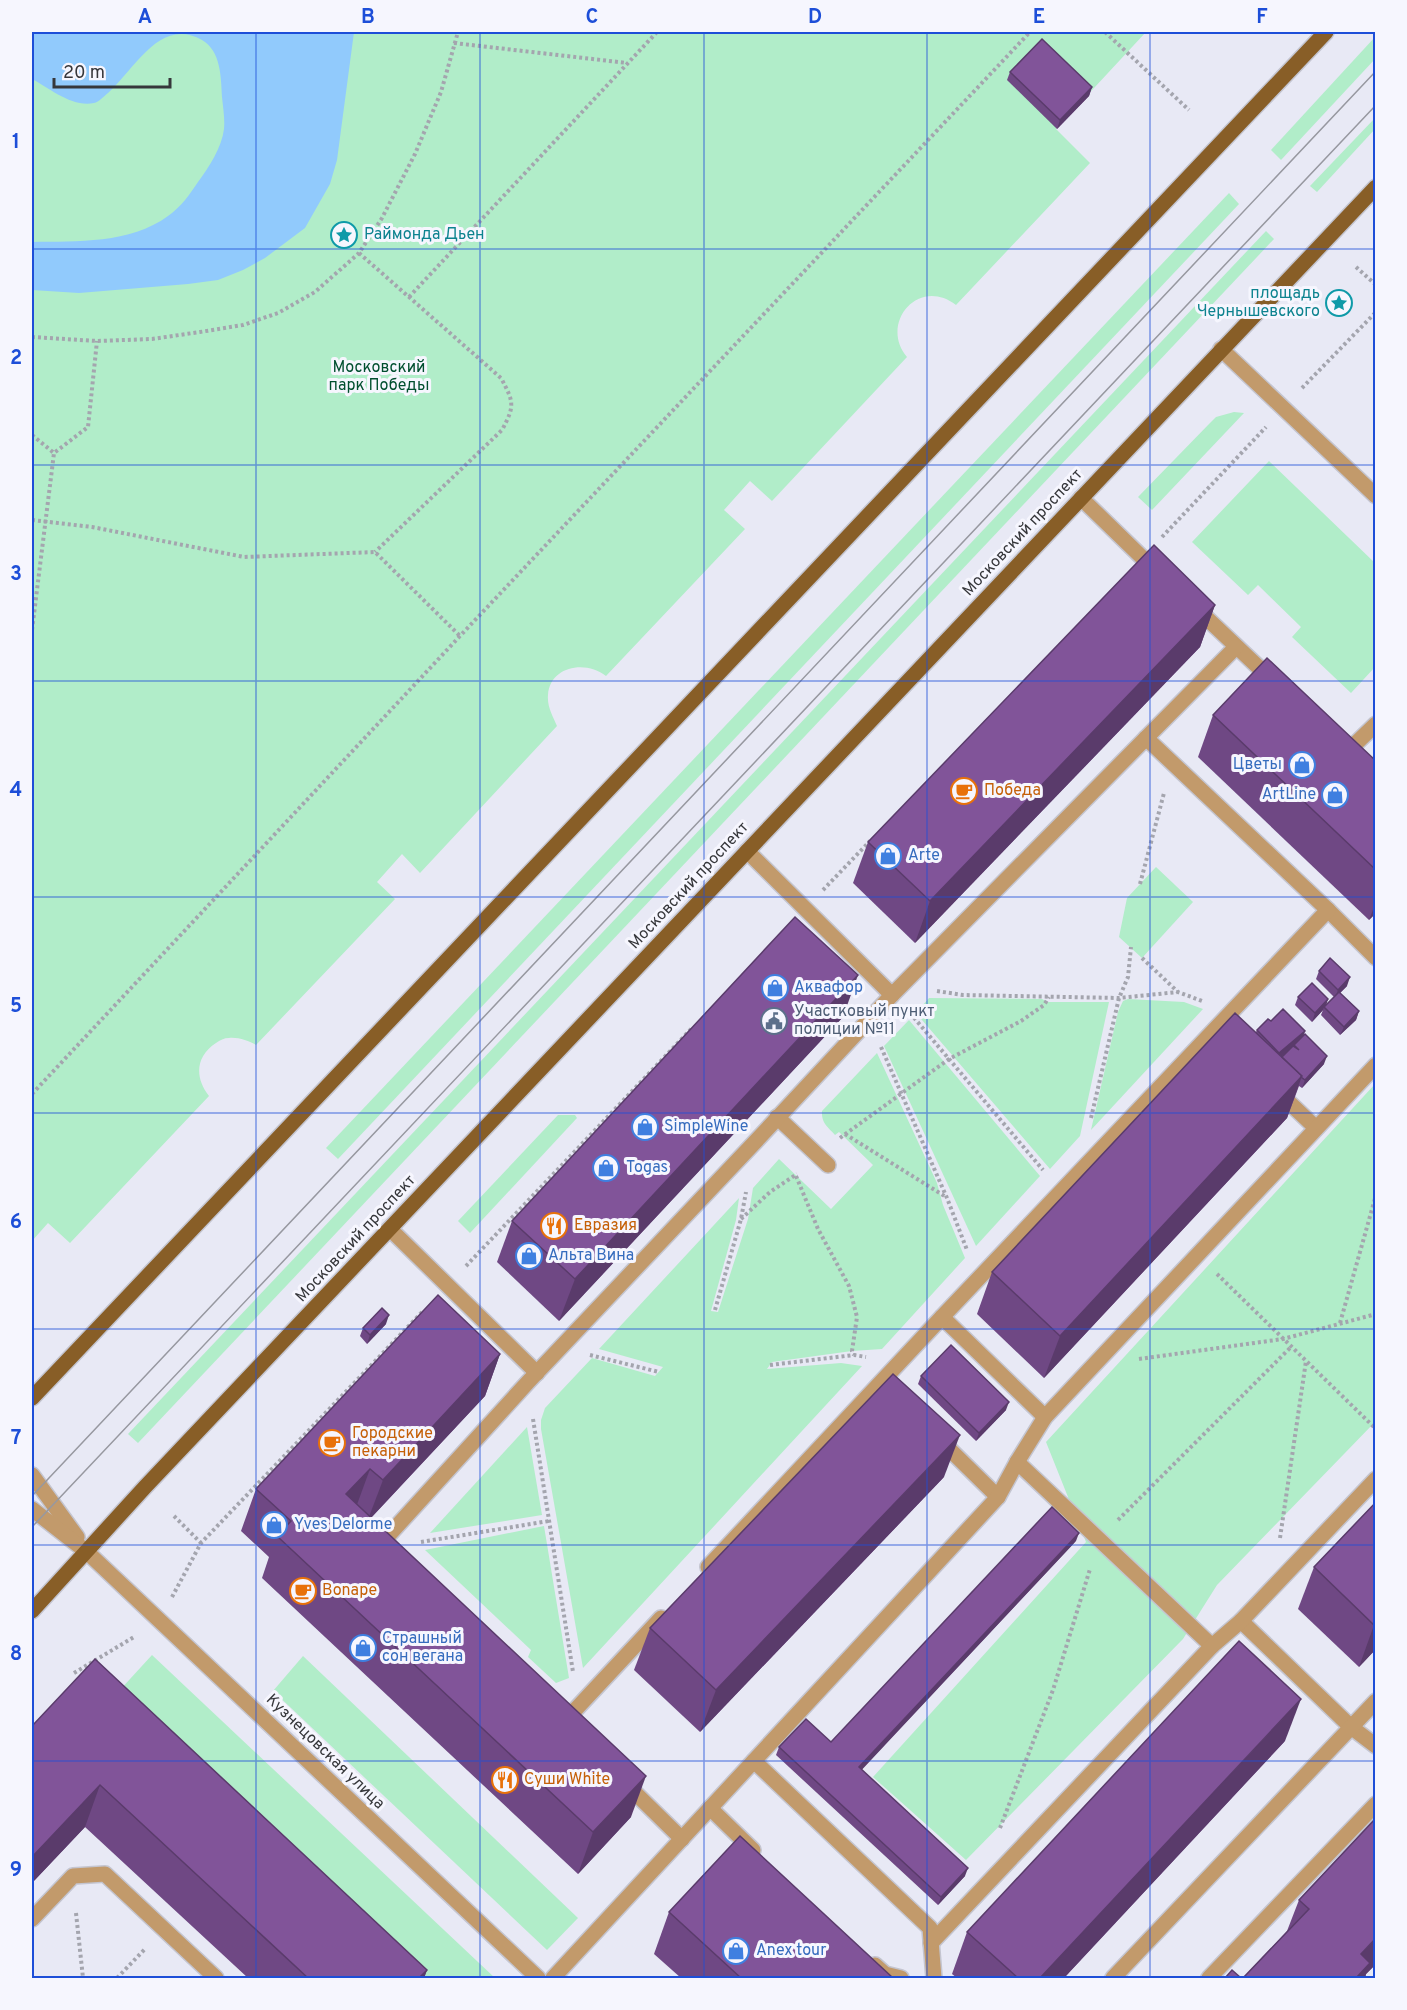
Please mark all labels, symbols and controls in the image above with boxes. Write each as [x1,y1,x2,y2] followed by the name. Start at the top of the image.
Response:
[138,5,152,31] text: A
[361,5,375,31] text: B
[586,5,598,31] text: C
[808,5,822,31] text: D
[1033,5,1045,31] text: E
[1256,5,1268,31] text: F
[54,51,170,89] scale bar
[63,62,105,85] text: 20 m
[12,130,20,156] text: 1
[329,220,359,250] place icon: Раймонда Дьен
[364,225,485,245] place label: Раймонда Дьен
[1197,284,1320,322] place label: площадь Чернышевского
[1324,288,1354,318] place icon: площадь Чернышевского
[10,346,22,372] text: 2
[329,358,429,396] park label: Московский парк Победы
[959,465,1087,601] street label: Московский проспект
[10,562,22,588] text: 3
[1287,750,1317,780] shop icon: Цветы
[1233,755,1282,775] place label: Цветы
[949,776,979,806] cafe icon: Победа
[10,778,22,804] text: 4
[1320,780,1350,810] shop icon: ArtLine
[984,781,1041,801] place label: Победа
[1262,785,1316,805] place label: ArtLine
[625,818,753,954] street label: Московский проспект
[873,841,903,871] shop icon: Arte
[908,846,940,866] place label: Arte
[760,973,790,1003] shop icon: Аквафор
[794,978,863,998] place label: Аквафор
[10,994,22,1020] text: 5
[794,1002,935,1040] place label: Участковый пункт полиции №11
[759,1006,789,1036] public building icon: Участковый пункт полиции №11
[630,1112,660,1142] shop icon: SimpleWine
[664,1117,748,1137] place label: SimpleWine
[591,1153,621,1183] shop icon: Togas
[626,1158,668,1178] place label: Togas
[292,1171,420,1307] street label: Московский проспект
[10,1210,22,1236] text: 6
[539,1211,569,1241] restaurant icon: Евразия
[574,1216,637,1236] place label: Евразия
[514,1241,544,1271] shop icon: Альта Вина
[548,1246,634,1266] place label: Альта Вина
[352,1424,433,1462] place label: Городские пекарни
[11,1426,21,1452] text: 7
[317,1428,347,1458] cafe icon: Городские пекарни
[259,1510,289,1540] shop icon: Yves Delorme
[294,1515,392,1535] place label: Yves Delorme
[288,1576,318,1606] cafe icon: Bonape
[322,1581,377,1601] place label: Bonape
[382,1629,463,1667] place label: Страшный сон вегана
[348,1633,378,1663] shop icon: Страшный сон вегана
[10,1642,22,1668] text: 8
[261,1690,389,1814] street label: Кузнецовская улица
[490,1765,520,1795] restaurant icon: Суши White
[524,1770,610,1790] place label: Суши White
[10,1858,22,1884] text: 9
[721,1936,751,1966] shop icon: Anex tour
[756,1941,826,1961] place label: Anex tour

